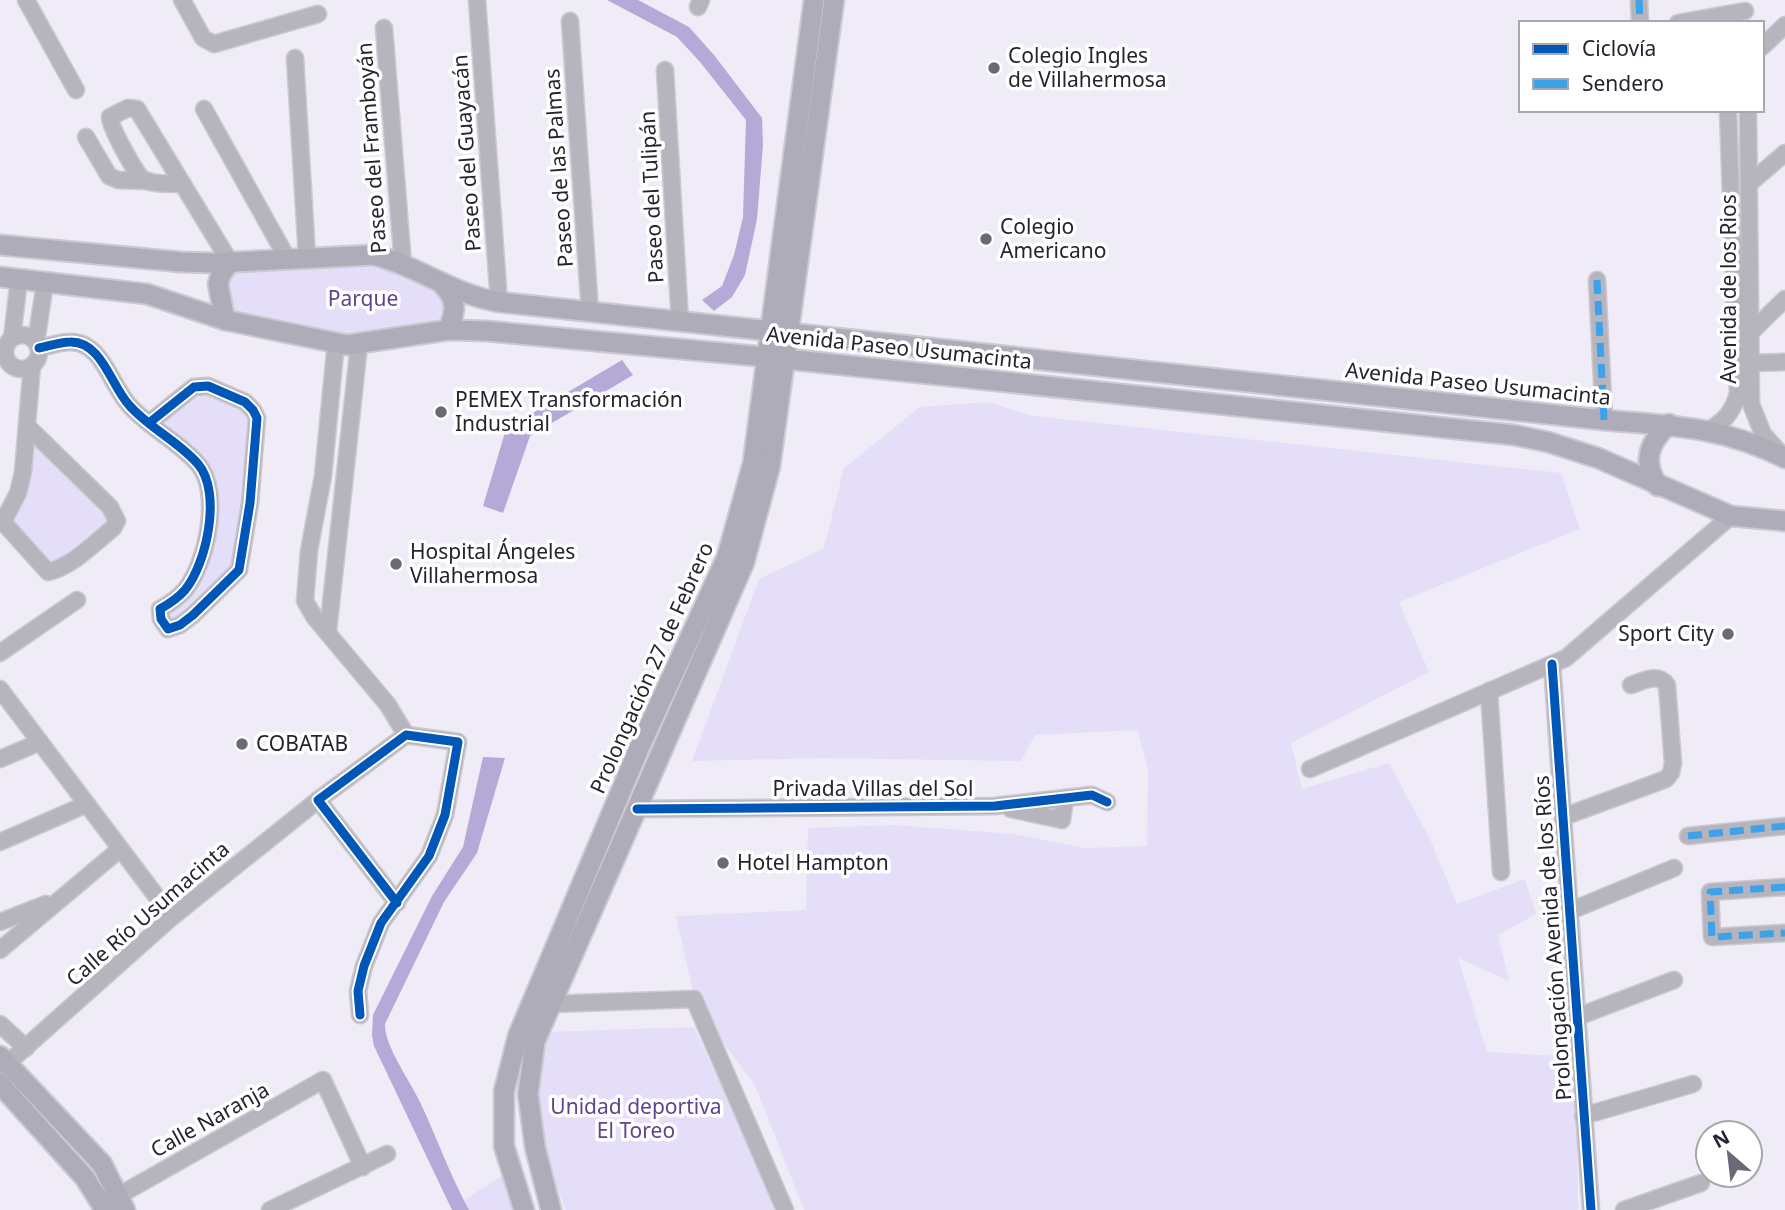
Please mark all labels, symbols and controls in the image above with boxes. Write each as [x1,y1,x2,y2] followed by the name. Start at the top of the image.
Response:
[1519,21,1764,112] legend
[1582,34,1656,62] text: Ciclovía
[1008,41,1167,93] place label: Colegio Ingles de Villahermosa
[350,42,392,255] street label: Paseo del Framboyán
[445,54,487,253] street label: Paseo del Guayacán
[986,60,1002,76] marker: Colegio Ingles de Villahermosa
[537,68,579,268] street label: Paseo de las Palmas
[1582,69,1664,97] text: Sendero
[633,110,669,284] street label: Paseo del Tulipán
[1714,194,1742,384] street label: Avenida de los Rios
[1000,212,1107,264] place label: Colegio Americano
[978,231,994,247] marker: Colegio Americano
[328,284,398,312] park label: Parque
[765,319,1033,375] street label: Avenida Paseo Usumacinta
[1344,355,1612,411] street label: Avenida Paseo Usumacinta
[455,385,683,437] place label: PEMEX Transformación Industrial
[433,404,449,420] marker: PEMEX Transformación Industrial
[410,537,575,589] place label: Hospital Ángeles Villahermosa
[583,537,719,798] street label: Prolongación 27 de Febrero
[388,556,404,572] marker: Hospital Ángeles Villahermosa
[1618,619,1714,647] place label: Sport City
[1720,626,1736,642] marker: Sport City
[256,729,348,757] place label: COBATAB
[234,736,250,752] marker: COBATAB
[773,774,973,802] street label: Privada Villas del Sol
[1527,775,1577,1102] street label: Prolongación Avenida de los Ríos
[60,835,235,992] street label: Calle Río Usumacinta
[737,848,889,876] place label: Hotel Hampton
[715,855,731,871] marker: Hotel Hampton
[145,1075,274,1163] street label: Calle Naranja
[550,1092,722,1144] park label: Unidad deportiva El Toreo
[1694,1119,1764,1189] north arrow
[1708,1124,1734,1154] text: N

